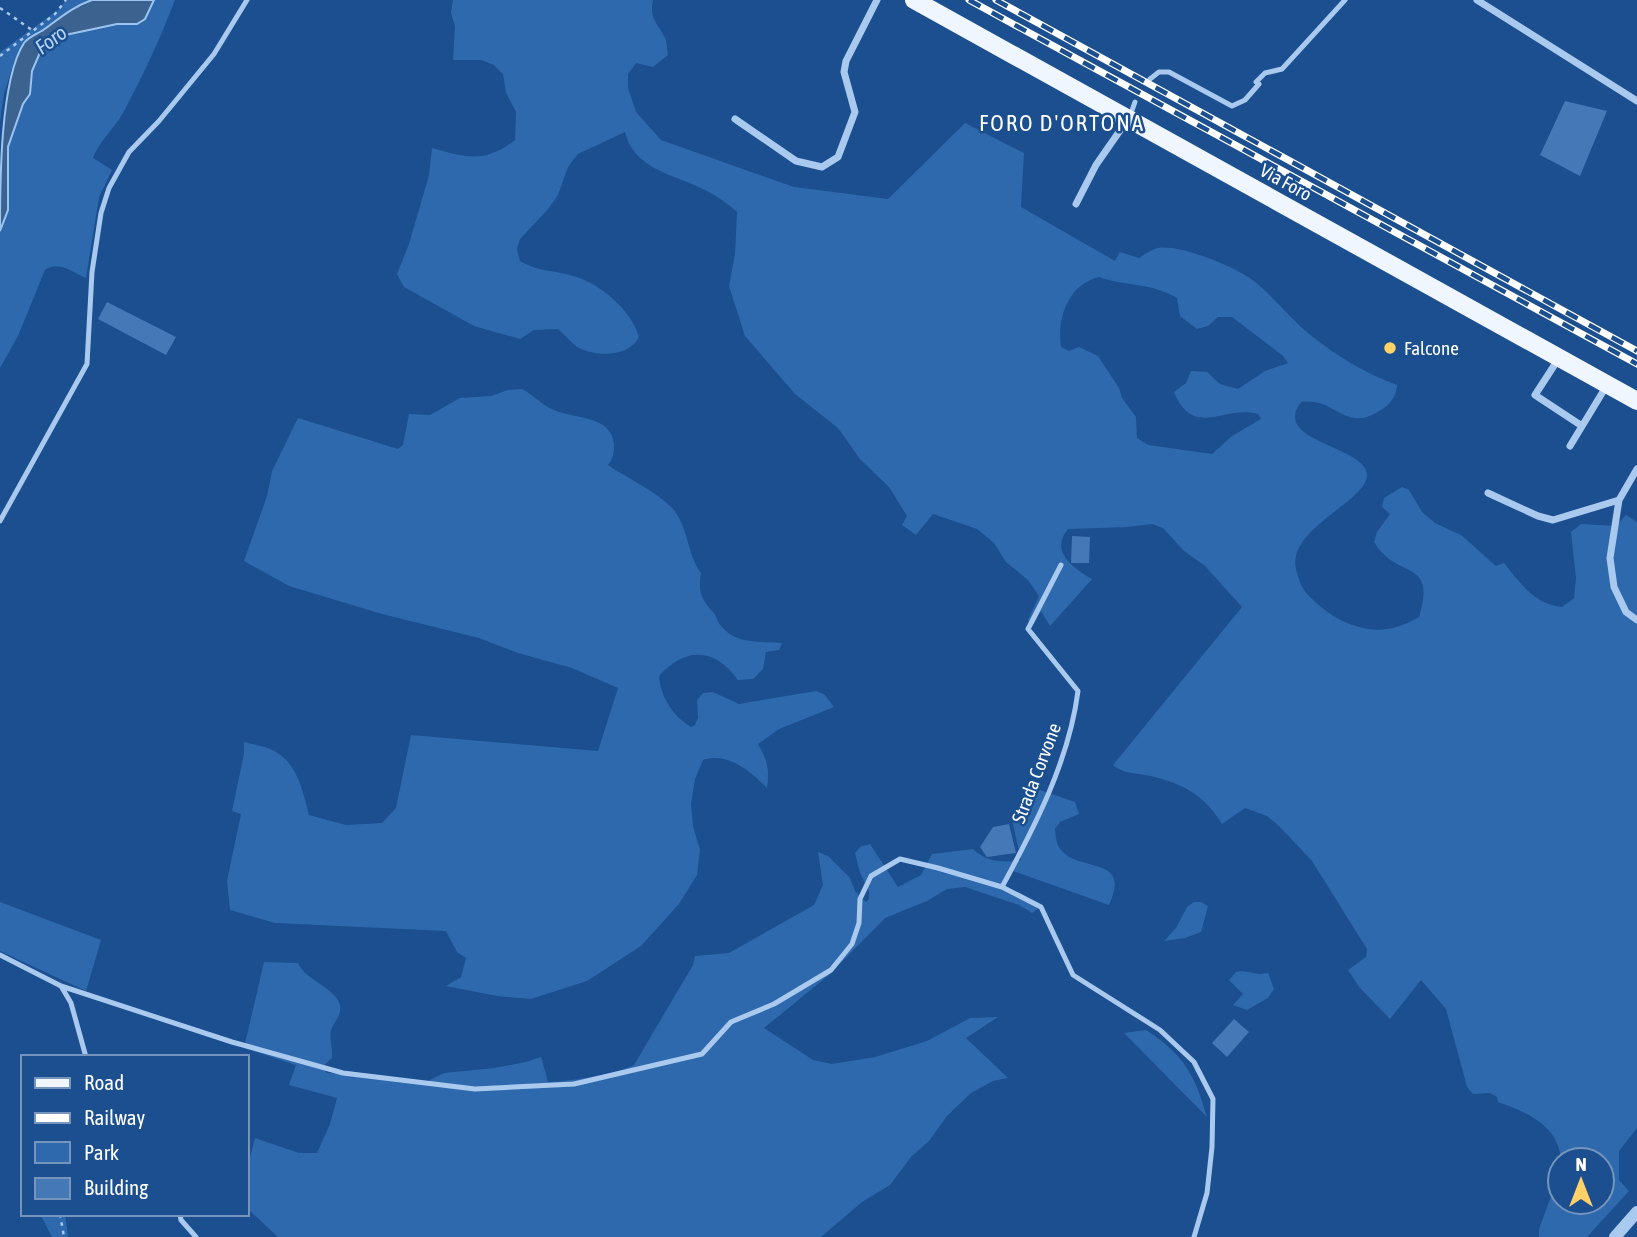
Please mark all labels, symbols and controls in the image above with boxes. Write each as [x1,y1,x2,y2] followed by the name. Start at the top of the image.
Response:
[30,20,71,59] water label: Foro
[979,110,1145,136] district label: FORO D'ORTONA
[1256,159,1316,205] street label: Via Foro
[1404,337,1459,359] place label: Falcone
[1382,340,1398,356] marker: Falcone
[1007,720,1065,826] street label: Strada Corvone
[21,1055,248,1216] legend
[84,1070,124,1094] text: Road
[84,1105,146,1129] text: Railway
[84,1140,119,1164] text: Park
[1546,1146,1616,1216] north arrow
[1575,1153,1587,1175] text: N
[84,1175,148,1199] text: Building

